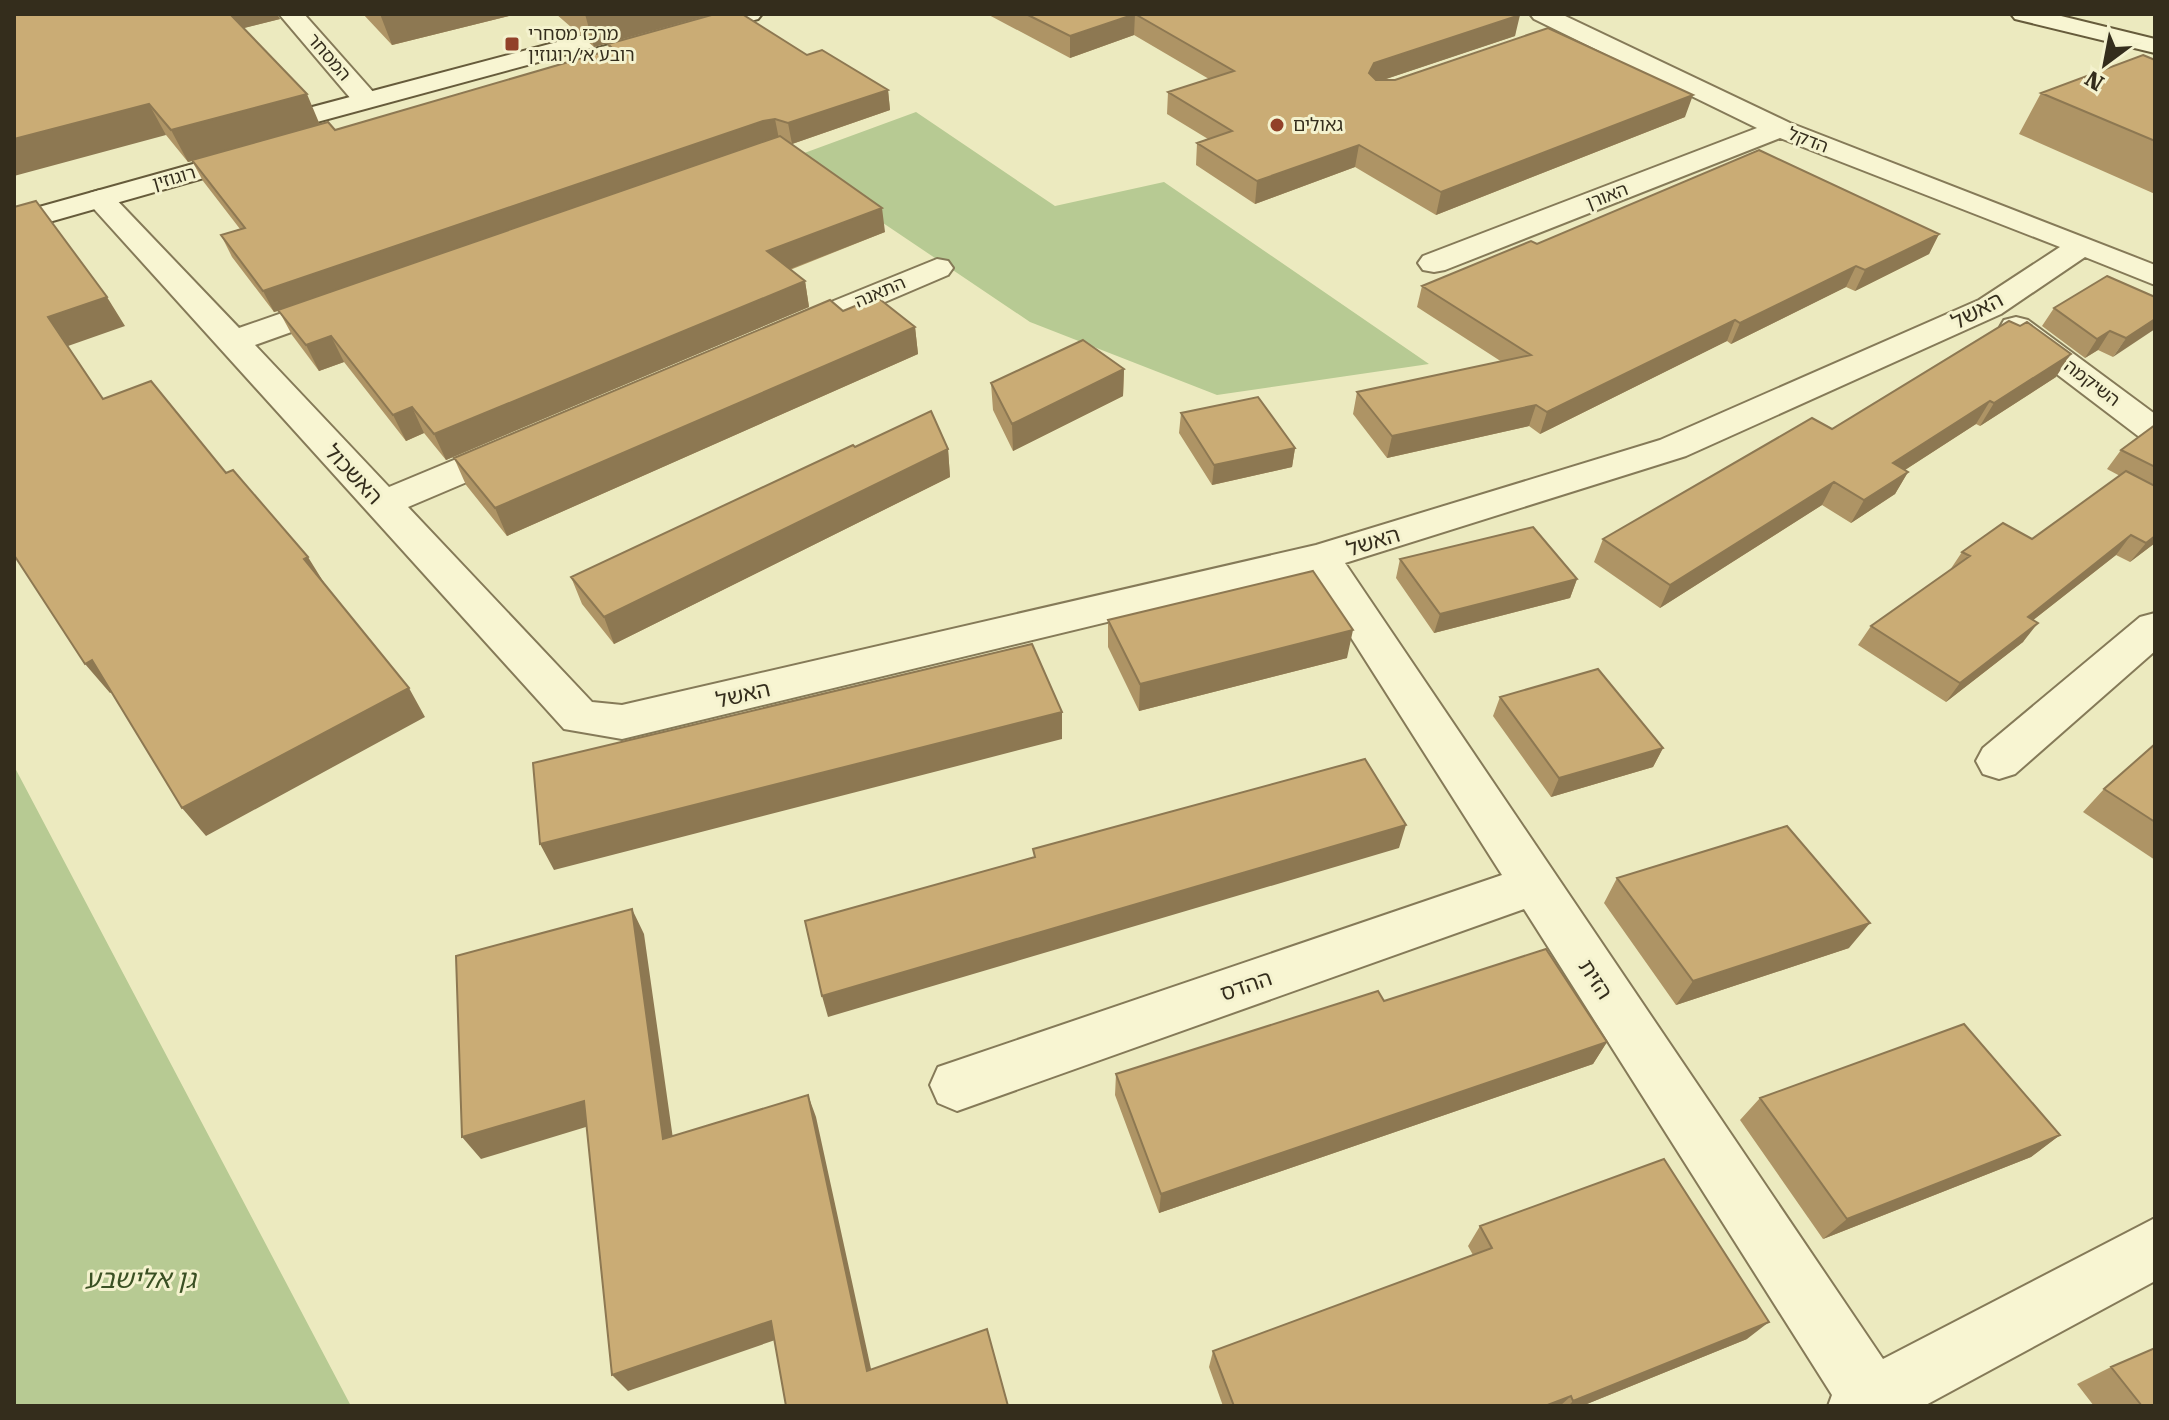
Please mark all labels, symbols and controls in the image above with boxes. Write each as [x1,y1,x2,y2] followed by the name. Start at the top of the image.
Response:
[528,23,635,65] place label: מרכז מסחרי רובע א׳/רוגוזין
[2065,24,2145,104] north arrow
[303,29,356,85] street label: המסחר
[503,35,521,53] marker: מרכז מסחרי רובע א׳/רוגוזין
[2081,65,2108,96] text: N
[1293,114,1343,135] place label: גאולים
[1268,116,1286,134] marker: גאולים
[1785,122,1831,157] street label: הדקל
[150,161,198,194] street label: רוגוזין
[1583,178,1631,213] street label: האורן
[851,271,908,312] street label: התאנה
[1947,287,2007,334] street label: האשל
[2060,355,2124,410] street label: השיקמה
[320,439,387,509] street label: האשכול
[1343,522,1403,561] street label: האשל
[714,676,773,713] street label: האשל
[1574,955,1618,1004] street label: הזית
[1217,965,1275,1006] street label: ההדס
[84,1264,198,1294] park label: גן אלישבע

